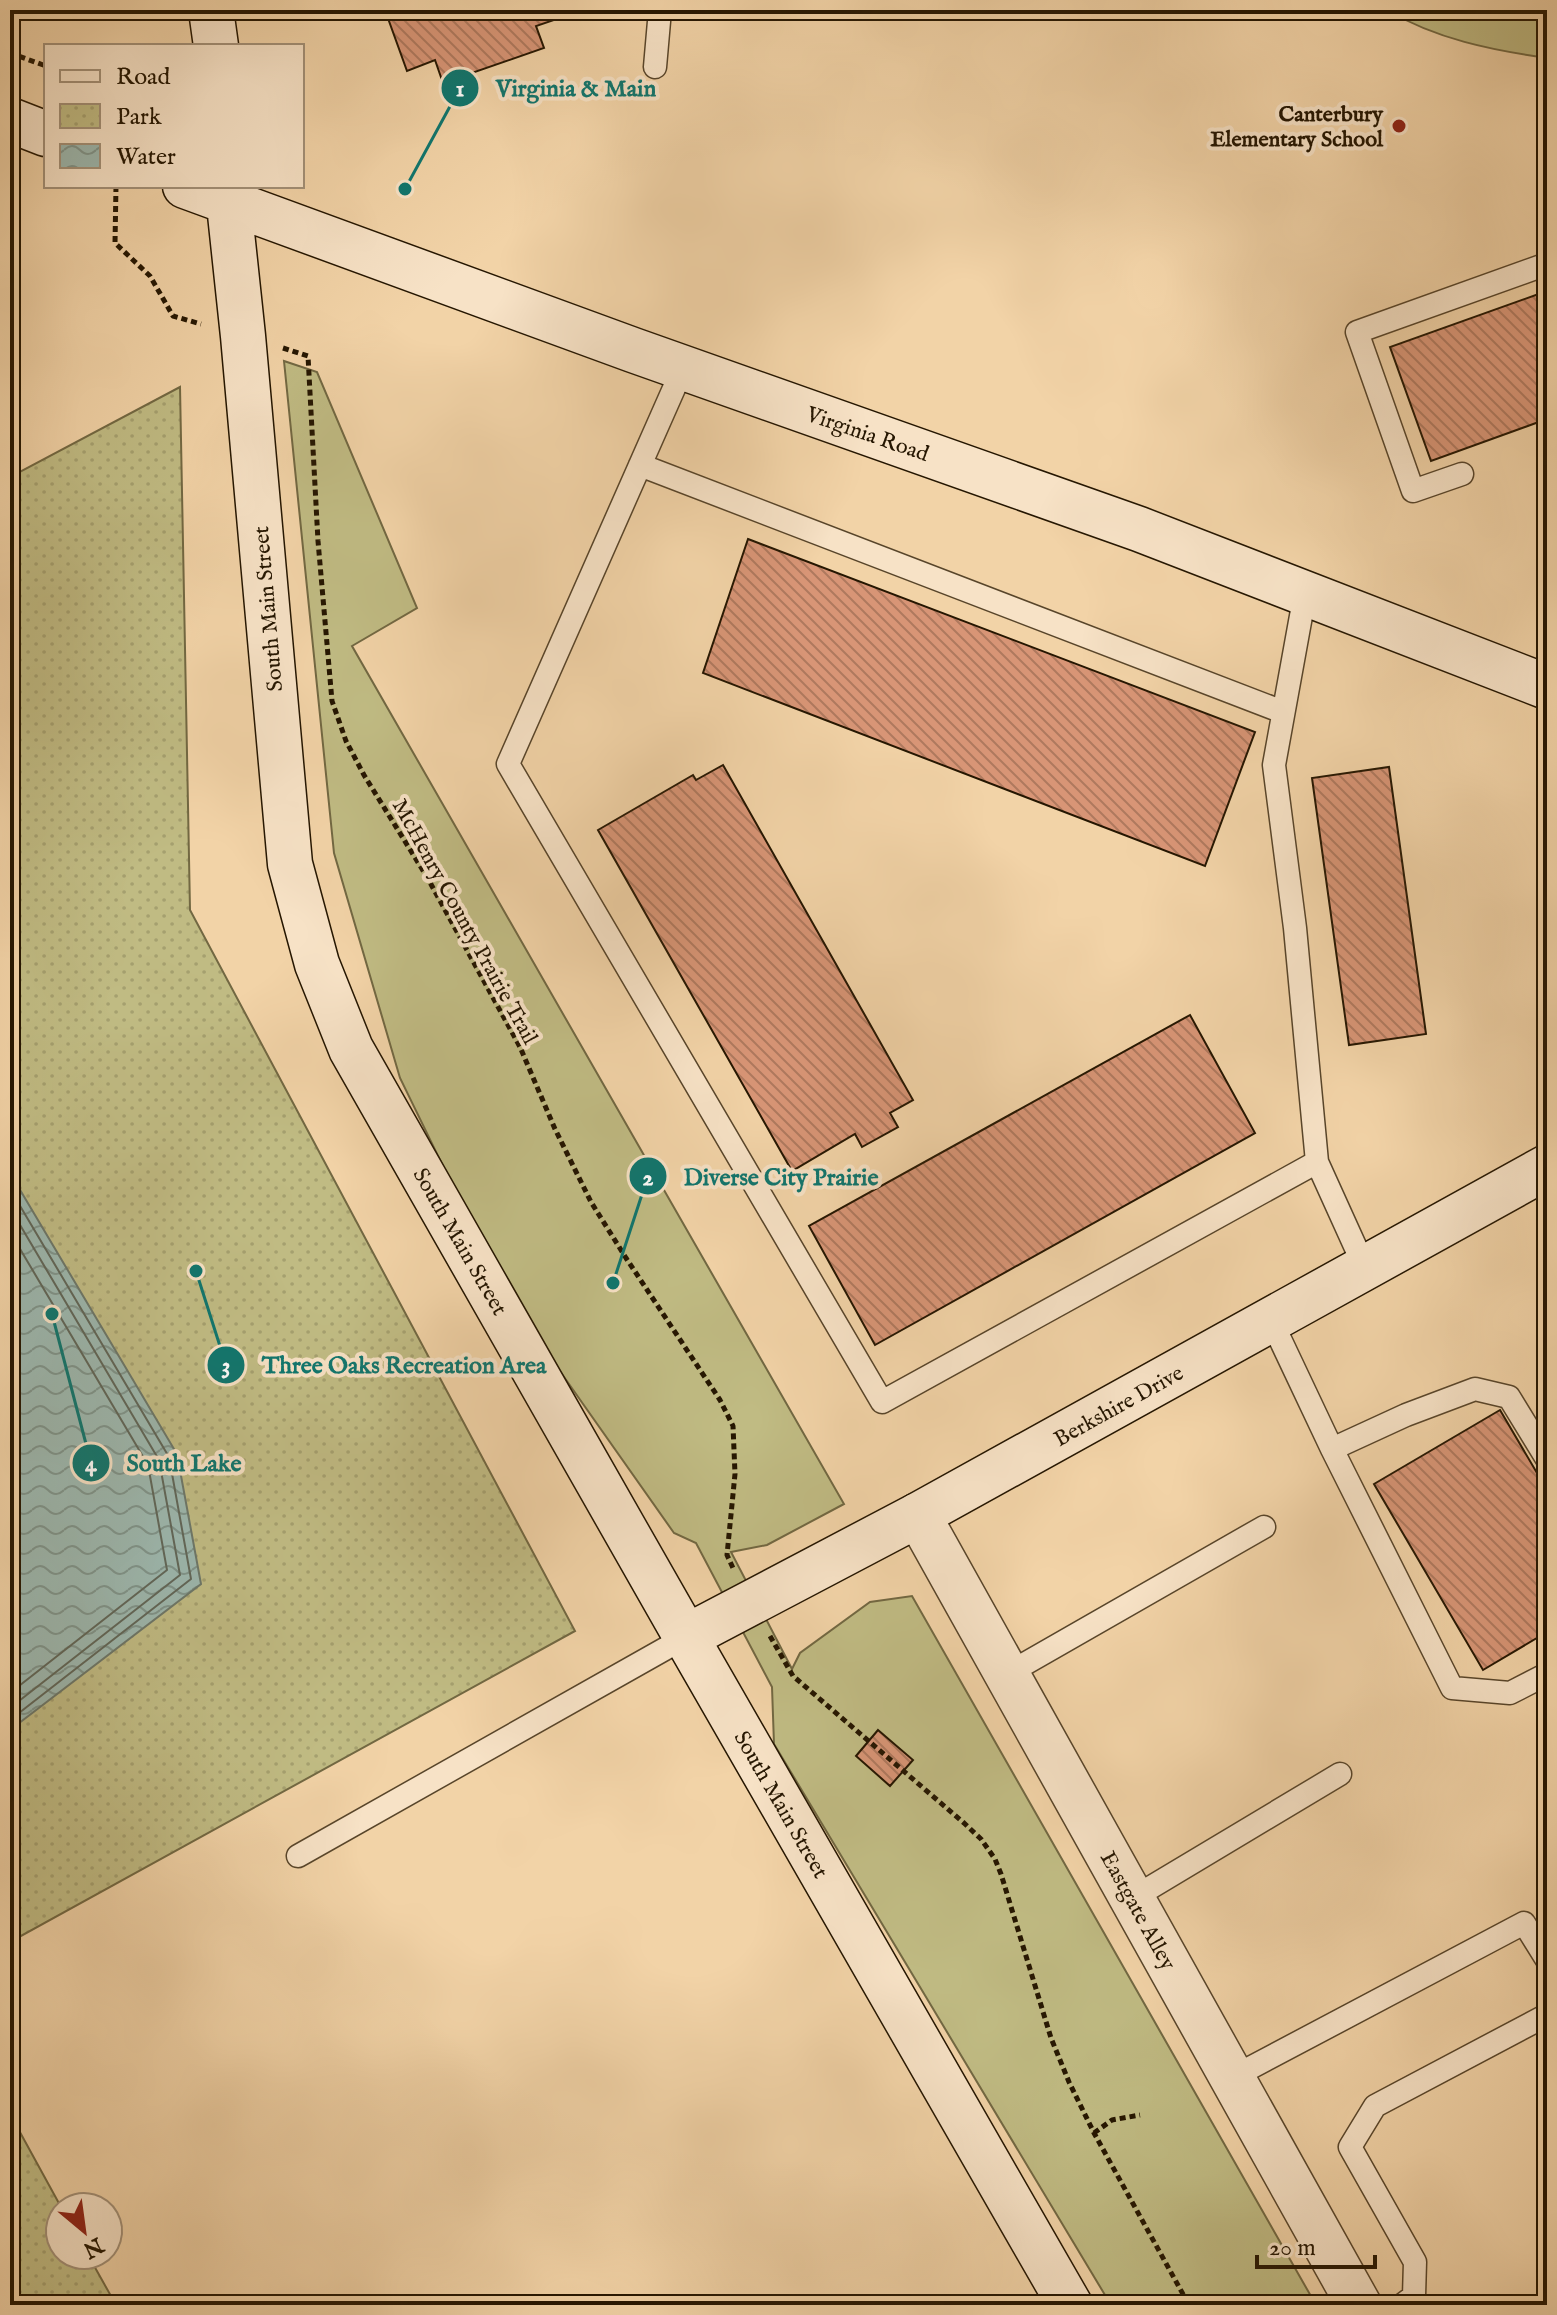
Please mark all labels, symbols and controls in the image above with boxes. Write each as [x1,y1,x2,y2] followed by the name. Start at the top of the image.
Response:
[44,44,304,188] legend
[116,62,170,93] text: Road
[440,64,672,112] callout: Virginia & Main
[456,74,465,105] text: 1
[495,74,657,105] text: Virginia & Main
[1210,101,1384,154] place label: Canterbury Elementary School
[116,102,162,133] text: Park
[1390,117,1408,135] marker: Canterbury Elementary School
[116,142,176,173] text: Water
[801,401,933,469] street label: Virginia Road
[248,525,290,693] street label: South Main Street
[385,794,544,1050] street label: McHenry County Prairie Trail
[628,1152,895,1200] callout: Diverse City Prairie
[406,1163,513,1321] street label: South Main Street
[642,1163,654,1194] text: 2
[684,1163,878,1194] text: Diverse City Prairie
[206,1341,562,1389] callout: Three Oaks Recreation Area
[222,1351,230,1382] text: 3
[261,1351,547,1382] text: Three Oaks Recreation Area
[1049,1360,1189,1454] street label: Berkshire Drive
[71,1439,258,1487] callout: South Lake
[85,1449,98,1480] text: 4
[127,1449,241,1480] text: South Lake
[727,1726,834,1884] street label: South Main Street
[1093,1847,1181,1975] street label: Eastgate Alley
[44,2191,124,2271] north arrow
[1257,2219,1375,2269] scale bar
[78,2229,109,2264] text: N
[1269,2233,1316,2264] text: 20 m

